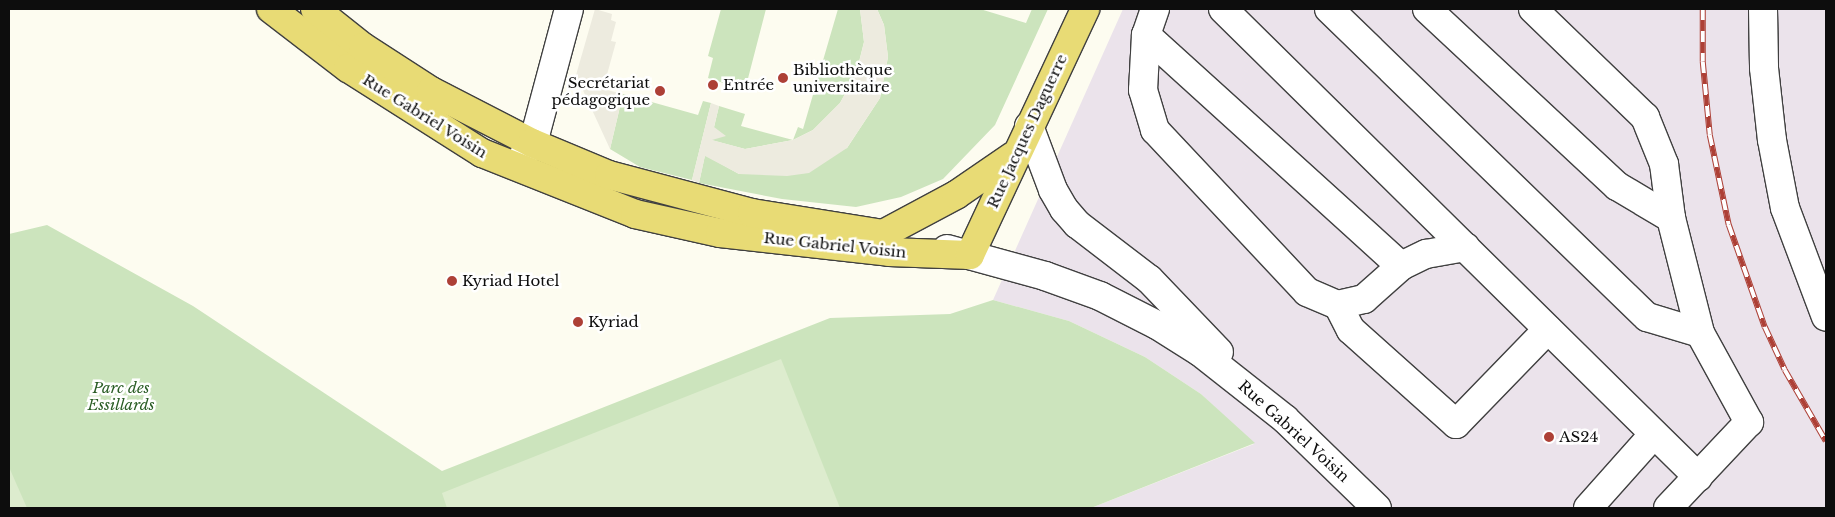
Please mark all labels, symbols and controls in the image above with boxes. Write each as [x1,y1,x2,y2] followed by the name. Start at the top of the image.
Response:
[983,51,1071,211] street label: Rue Jacques Daguerre
[793,60,892,95] place label: Bibliothèque universitaire
[359,70,491,162] street label: Rue Gabriel Voisin
[777,72,789,84] marker: Bibliothèque universitaire
[552,73,650,108] place label: Secrétariat pédagogique
[723,76,774,94] place label: Entrée
[707,79,719,91] marker: Entrée
[654,85,666,97] marker: Secrétariat pédagogique
[763,229,907,261] street label: Rue Gabriel Voisin
[462,272,559,290] place label: Kyriad Hotel
[446,275,458,287] marker: Kyriad Hotel
[588,313,639,331] place label: Kyriad
[572,316,584,328] marker: Kyriad
[1235,376,1353,486] street label: Rue Gabriel Voisin
[88,378,154,413] park label: Parc des Essillards
[1559,428,1598,446] place label: AS24
[1543,431,1555,443] marker: AS24

